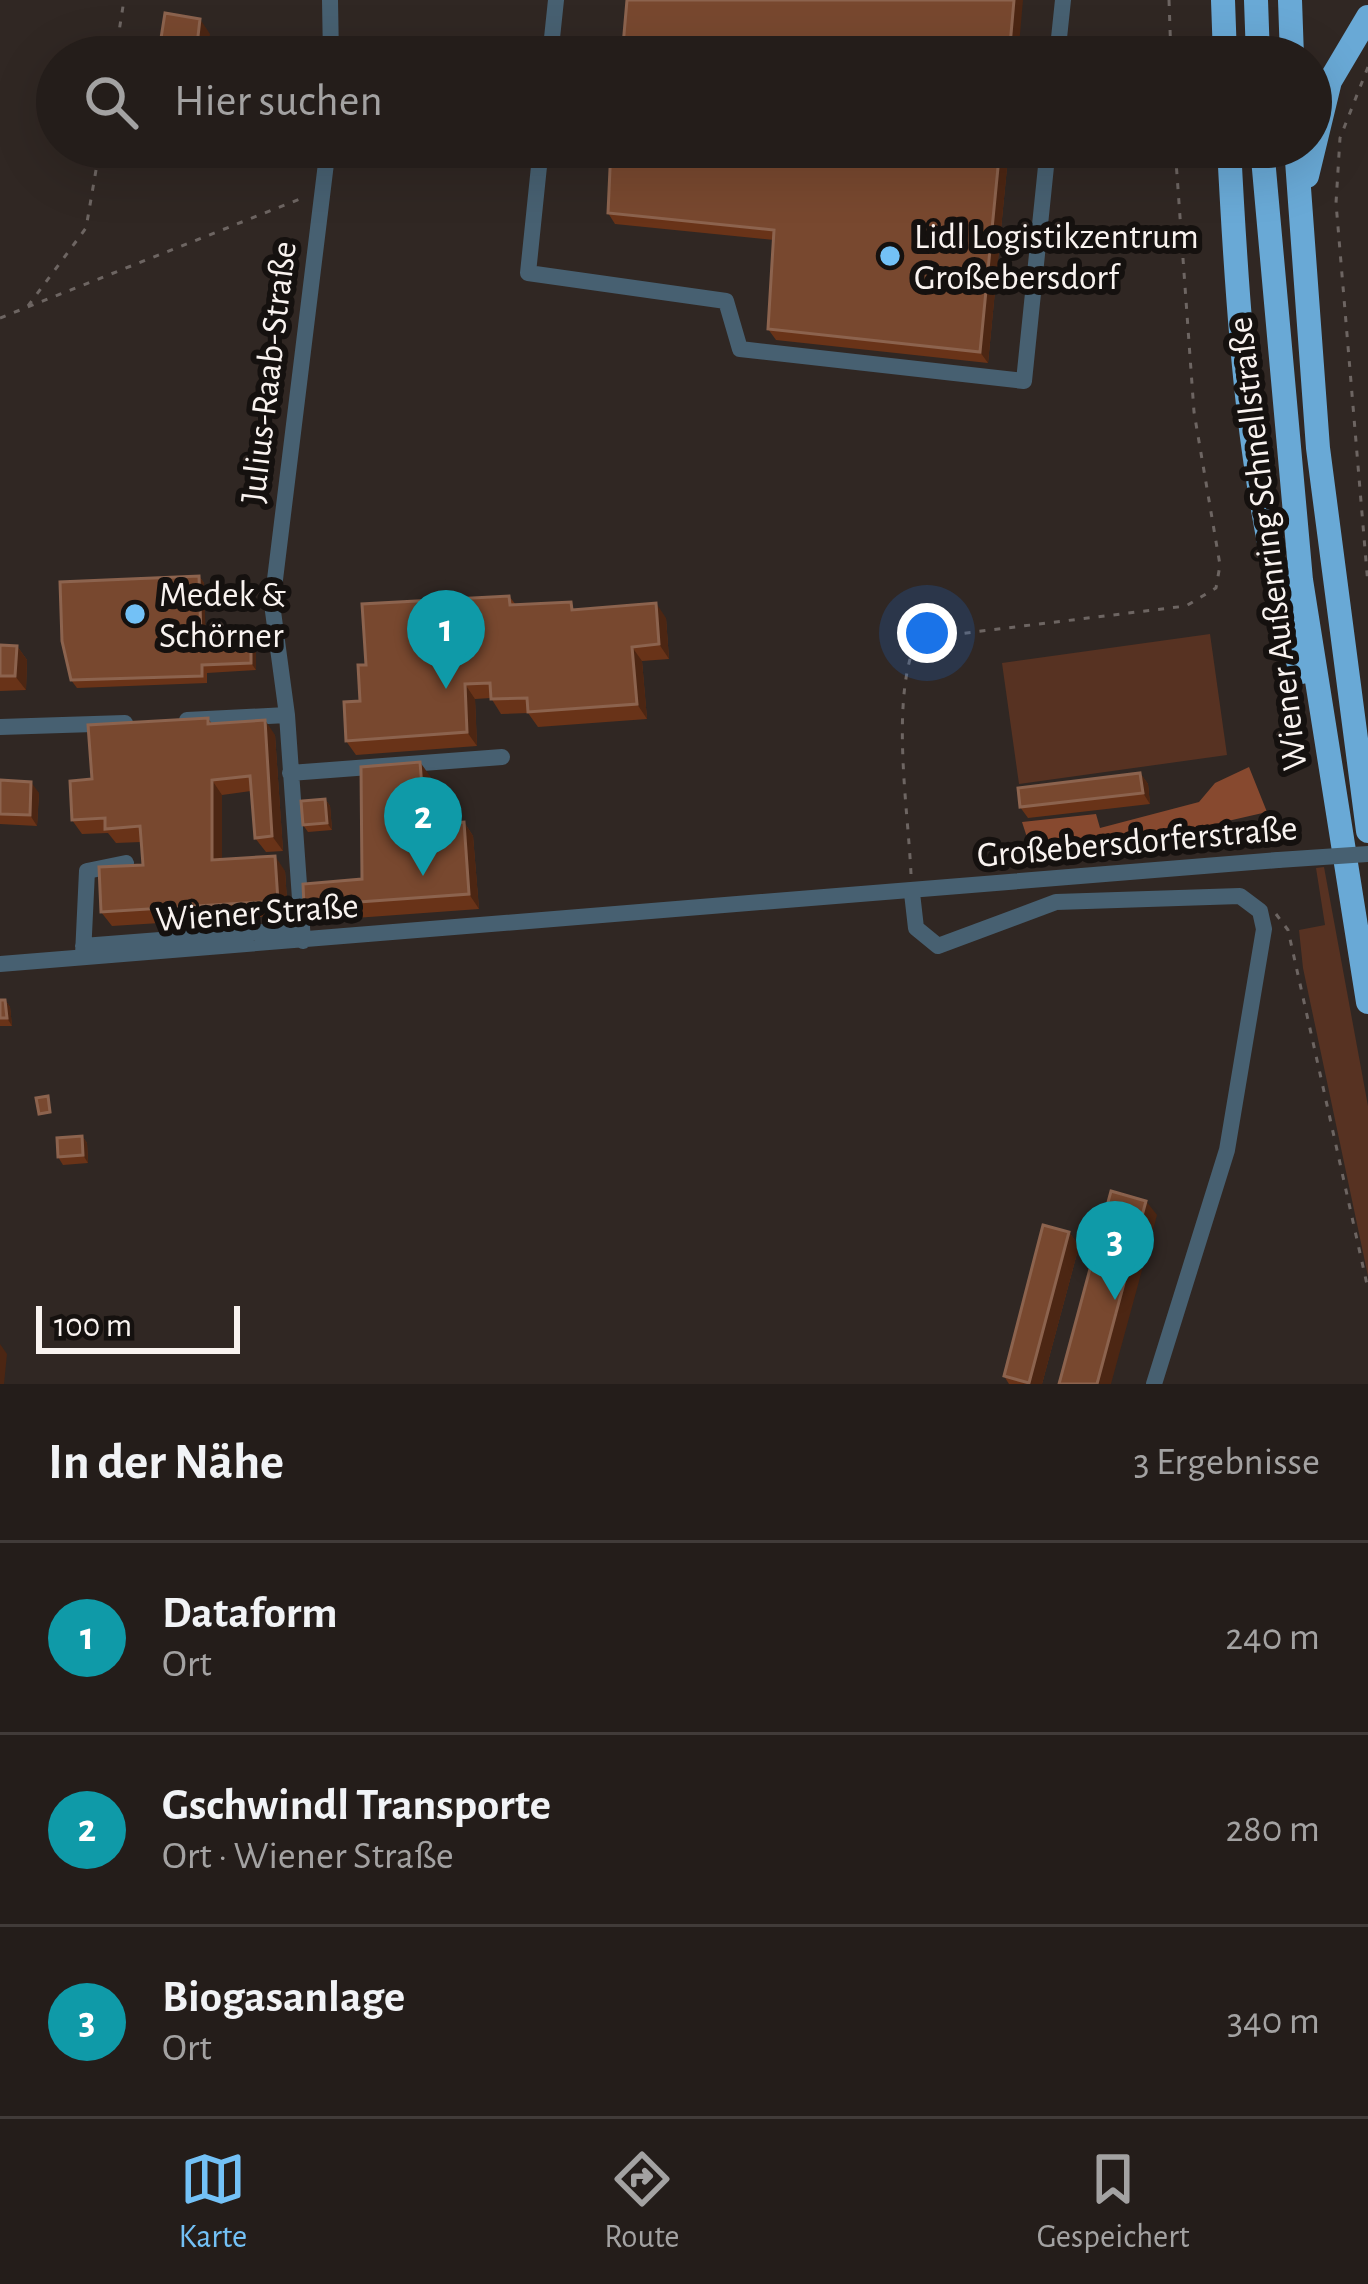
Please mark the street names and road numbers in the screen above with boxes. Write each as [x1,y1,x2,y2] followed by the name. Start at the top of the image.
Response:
[235,239,303,505] street label: Julius-Raab-Straße
[1222,315,1314,772] street label: Wiener Außenring Schnellstraße
[975,810,1299,874] street label: Großebersdorferstraße
[155,888,360,938] street label: Wiener Straße

